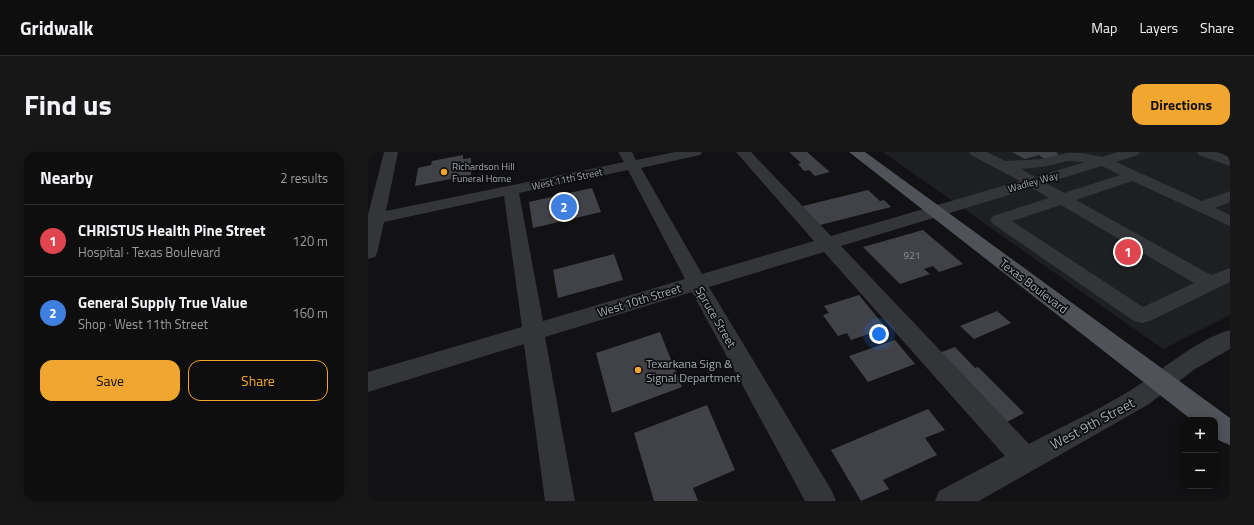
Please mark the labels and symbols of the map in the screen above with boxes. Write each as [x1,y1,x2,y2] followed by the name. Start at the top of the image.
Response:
[452,159,515,186] place label: Richardson Hill Funeral Home
[530,164,604,194] street label: West 11th Street
[439,167,449,177] marker: Richardson Hill Funeral Home
[1006,168,1060,196] street label: Wadley Way
[551,192,577,222] pin: 2
[1115,237,1141,267] pin: 1
[904,248,920,263] house number: 921
[996,254,1072,318] street label: Texas Boulevard
[595,278,684,322] street label: West 10th Street
[691,283,742,352] street label: Spruce Street
[869,324,889,344] your location
[646,354,741,387] place label: Texarkana Sign & Signal Department
[633,365,643,375] marker: Texarkana Sign & Signal Department
[1046,392,1138,454] street label: West 9th Street

